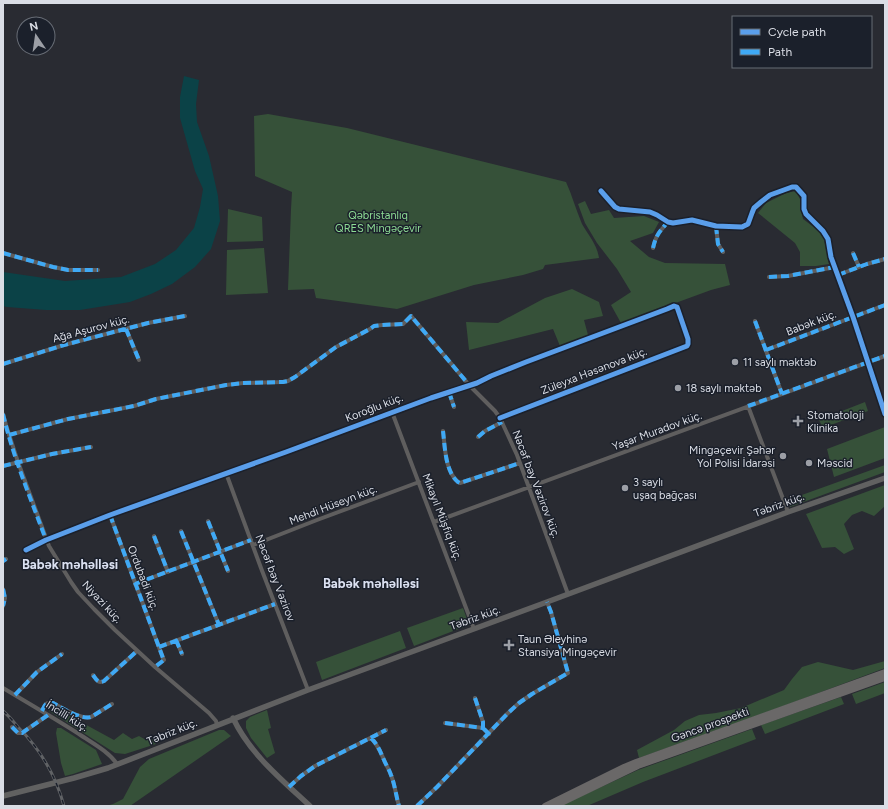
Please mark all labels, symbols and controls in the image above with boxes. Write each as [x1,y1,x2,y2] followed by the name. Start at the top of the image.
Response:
[16,16,56,56] north arrow
[732,16,872,68] legend
[28,19,39,34] text: N
[768,25,826,39] text: Cycle path
[768,45,792,59] text: Path
[335,209,421,235] park label: Qəbristanlıq QRES Mingəçevir
[784,307,838,339] street label: Babək küç.
[51,312,131,346] street label: Ağa Aşurov küç.
[539,345,649,397] street label: Züleyxa Həsənova küç.
[743,356,816,369] place label: 11 saylı məktəb
[730,357,740,367] marker: 11 saylı məktəb
[686,382,762,395] place label: 18 saylı məktəb
[673,383,683,393] marker: 18 saylı məktəb
[343,391,405,425] street label: Koroğlu küç.
[610,409,704,453] street label: Yaşar Muradov küç.
[807,409,864,435] place label: Stomatoloji Klinika
[792,415,804,427] marker: Stomatoloji Klinika
[509,428,563,540] street label: Nəcəf bəy Vəzirov küç.
[689,444,775,470] place label: Mingəçevir Şəhər Yol Polisi İdarəsi
[778,451,788,461] marker: Mingəçevir Şəhər Yol Polisi İdarəsi
[817,457,853,470] place label: Məscid
[804,458,814,468] marker: Məscid
[419,472,465,562] street label: Mikayıl Müşfiq küç.
[633,476,697,502] place label: 3 saylı uşaq bağçası
[287,482,379,528] street label: Mehdi Hüseyn küç.
[620,483,630,493] marker: 3 saylı uşaq bağçası
[752,490,806,520] street label: Təbriz küç.
[252,533,298,623] street label: Nəcəf bəy Vəzirov
[125,544,161,612] street label: Ordubadi küç.
[22,557,118,572] district label: Babək məhəlləsi
[323,576,419,591] district label: Babək məhəlləsi
[79,578,125,626] street label: Niyazi küç.
[448,603,502,633] street label: Təbriz küç.
[518,633,617,659] place label: Taun Əleyhinə Stansiya Mingəçevir
[503,639,515,651] marker: Taun Əleyhinə Stansiya Mingəçevir
[43,698,91,734] street label: İncilli küç.
[669,705,751,745] street label: Gəncə prospekti
[145,716,199,748] street label: Təbriz küç.

